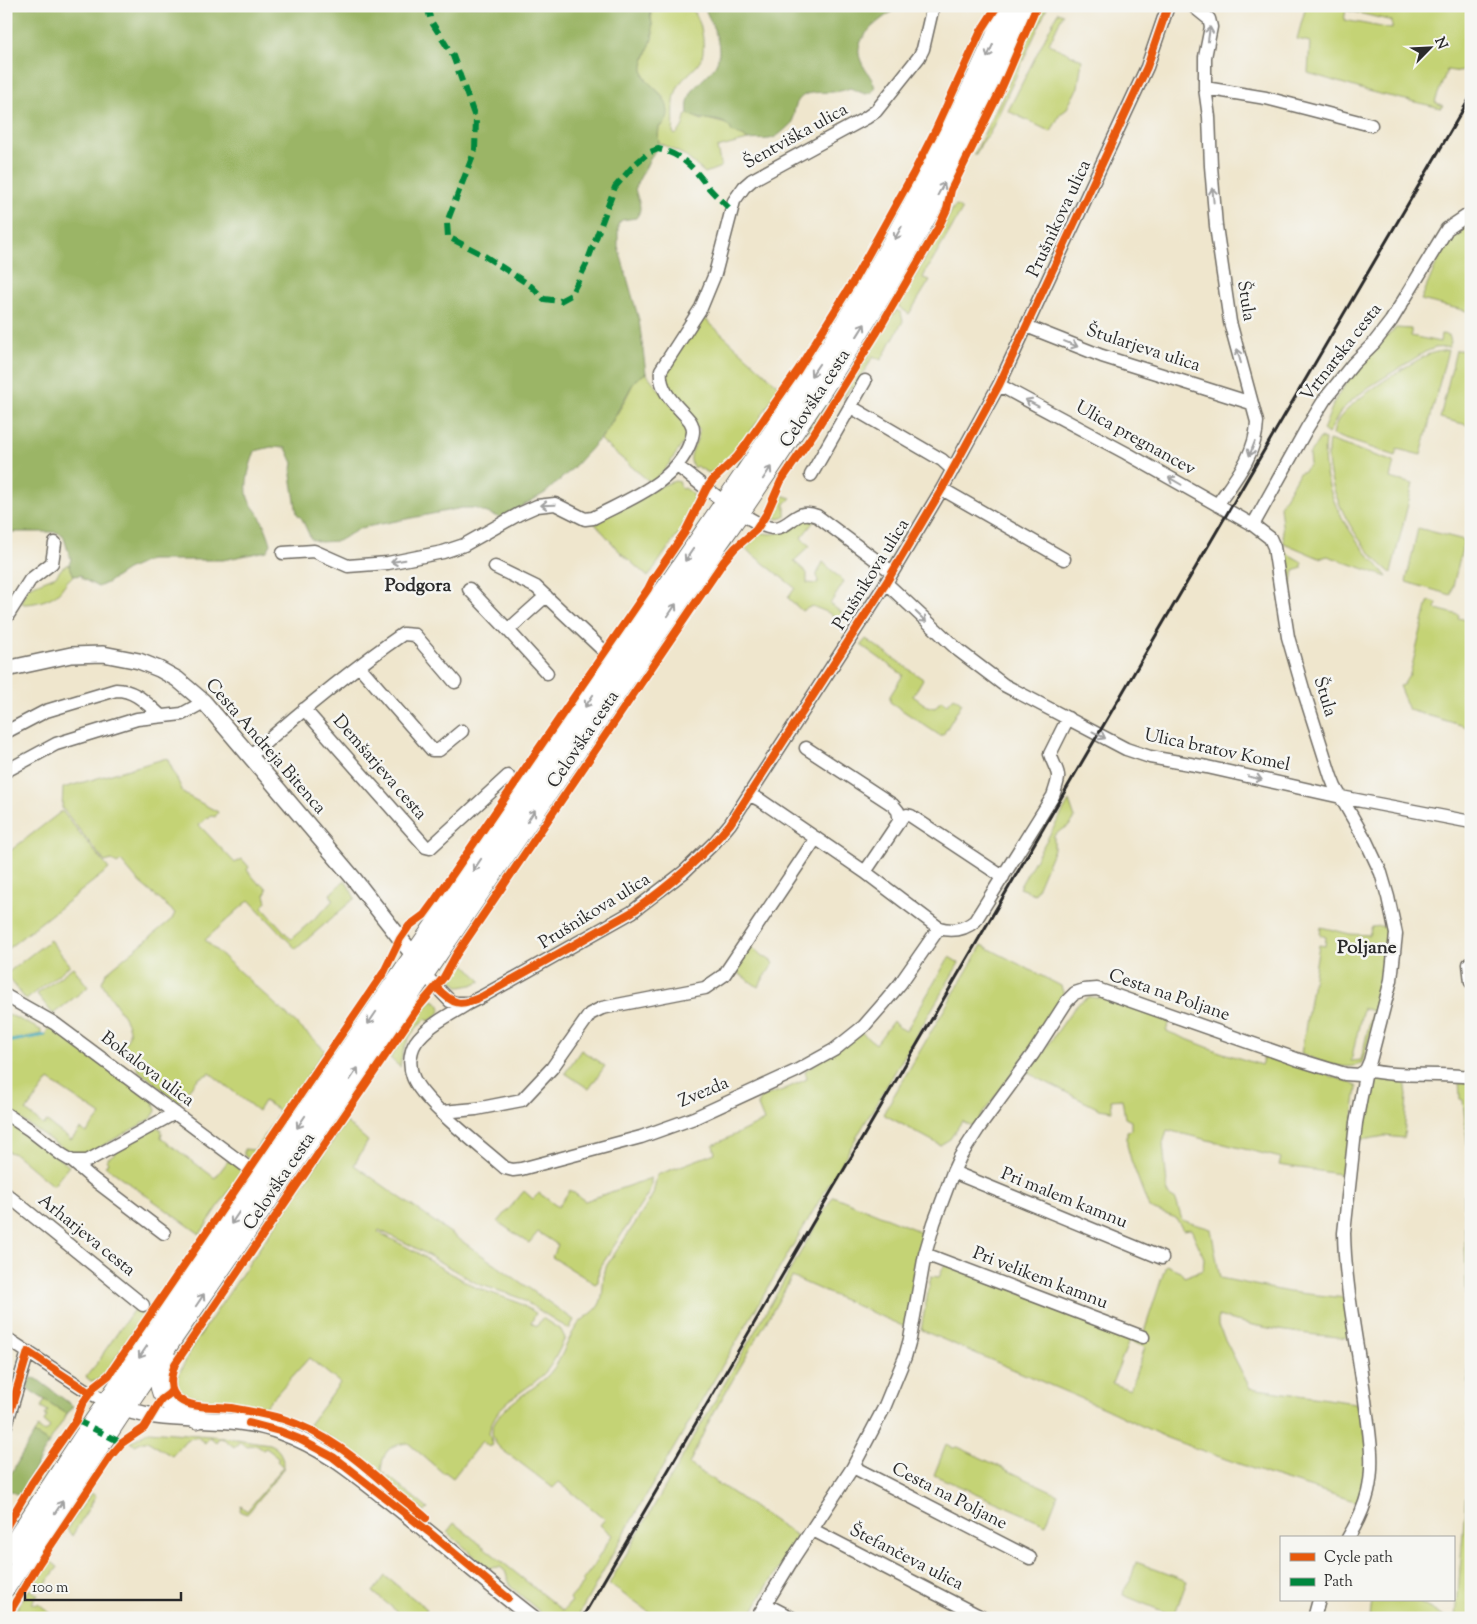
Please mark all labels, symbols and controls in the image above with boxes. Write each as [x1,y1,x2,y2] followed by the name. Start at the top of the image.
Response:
[1404,22,1454,72] north arrow
[1205,26,1215,42] one-way arrow
[1429,34,1451,53] text: N
[984,43,994,58] one-way arrow
[739,97,853,177] street label: Šentviška ulica
[1021,156,1099,282] street label: Prušnikova ulica
[937,182,946,197] one-way arrow
[1208,188,1218,204] one-way arrow
[892,226,902,240] one-way arrow
[1229,279,1261,323] street label: Štula
[1295,298,1389,408] street label: Vrtnarska cesta
[1083,318,1203,380] street label: Štularjeva ulica
[856,324,866,338] one-way arrow
[1063,340,1078,349] one-way arrow
[774,345,858,453] street label: Celovška cesta
[1233,348,1243,364] one-way arrow
[810,363,820,377] one-way arrow
[1070,395,1200,483] street label: Ulica pregnancev
[1025,398,1040,408] one-way arrow
[1247,441,1256,456] one-way arrow
[762,467,772,481] one-way arrow
[1168,476,1183,485] one-way arrow
[540,500,556,510] one-way arrow
[827,514,917,636] street label: Prušnikova ulica
[684,547,694,561] one-way arrow
[390,557,406,567] one-way arrow
[385,573,451,600] district label: Podgora
[667,603,677,617] one-way arrow
[915,611,927,623] one-way arrow
[199,673,331,821] street label: Cesta Andreja Bitenca
[1306,674,1342,720] street label: Štula
[542,686,626,794] street label: Celovška cesta
[584,694,594,708] one-way arrow
[326,710,432,826] street label: Demšarjeva cesta
[1142,723,1292,779] street label: Ulica bratov Komel
[1091,731,1106,741] one-way arrow
[1247,774,1263,783] one-way arrow
[526,809,536,823] one-way arrow
[472,858,482,872] one-way arrow
[534,867,656,957] street label: Prušnikova ulica
[1337,935,1397,962] district label: Poljane
[1105,963,1233,1029] street label: Cesta na Poljane
[367,1011,377,1025] one-way arrow
[95,1026,199,1114] street label: Bokalova ulica
[349,1067,359,1081] one-way arrow
[675,1071,733,1115] street label: Zvezda
[296,1114,306,1128] one-way arrow
[238,1128,322,1236] street label: Celovška cesta
[997,1162,1131,1236] street label: Pri malem kamnu
[32,1188,140,1284] street label: Arharjeva cesta
[230,1211,240,1225] one-way arrow
[968,1241,1112,1317] street label: Pri velikem kamnu
[195,1293,205,1307] one-way arrow
[138,1345,148,1359] one-way arrow
[887,1457,1011,1537] street label: Cesta na Poljane
[53,1500,64,1514] one-way arrow
[844,1518,968,1598] street label: Štefančeva ulica
[1280,1536,1454,1602] legend
[1324,1548,1393,1569] text: Cycle path
[25,1569,181,1601] scale bar
[1324,1572,1353,1593] text: Path
[32,1578,69,1599] text: 100 m

